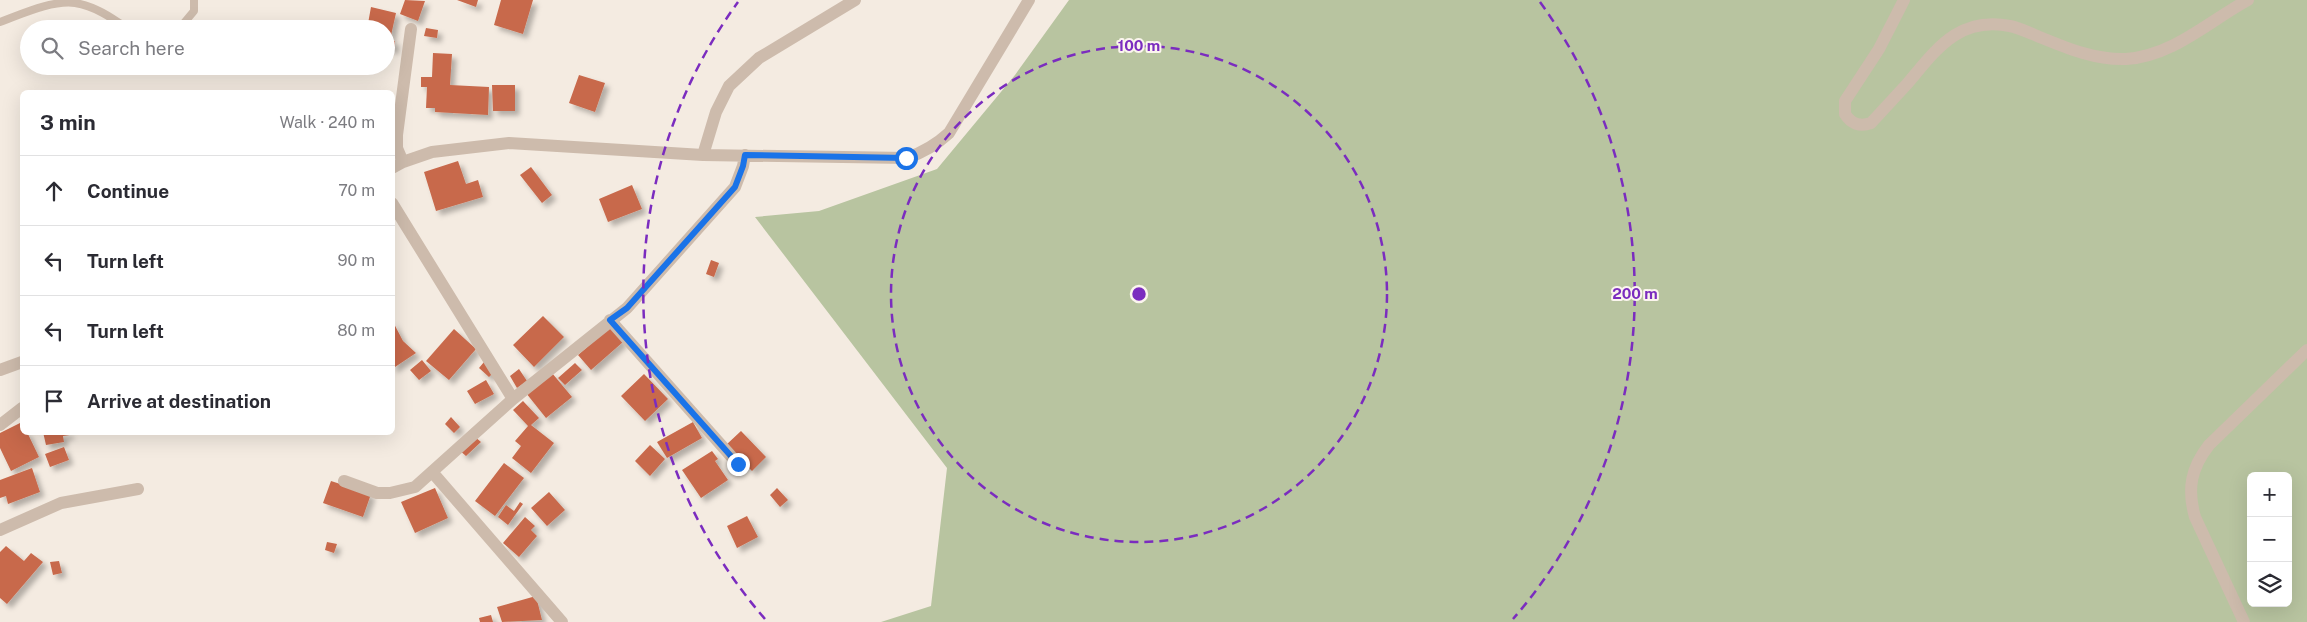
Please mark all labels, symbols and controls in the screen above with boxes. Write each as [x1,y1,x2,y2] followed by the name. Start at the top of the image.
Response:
[20,20,395,75] search box
[38,34,66,62] icon: search
[78,37,185,59] text: Search here
[1118,37,1160,54] text: 100 m
[40,110,96,135] text: 3 min
[279,113,375,132] text: Walk · 240 m
[895,147,918,170] route start
[40,177,68,205] icon: ahead
[87,180,169,202] text: Continue
[338,181,375,200] text: 70 m
[40,247,68,275] icon: left
[87,250,164,272] text: Turn left
[338,251,375,270] text: 90 m
[1130,285,1148,303] centre of rings
[1612,285,1658,302] text: 200 m
[40,317,68,345] icon: left
[87,320,164,342] text: Turn left
[337,321,375,340] text: 80 m
[40,387,68,415] icon: arrive
[87,390,271,412] text: Arrive at destination
[727,453,750,476] route end
[2247,472,2292,607] map controls
[2247,472,2292,517] button: +
[2247,517,2292,562] button: −
[2247,562,2292,607] button: layers

